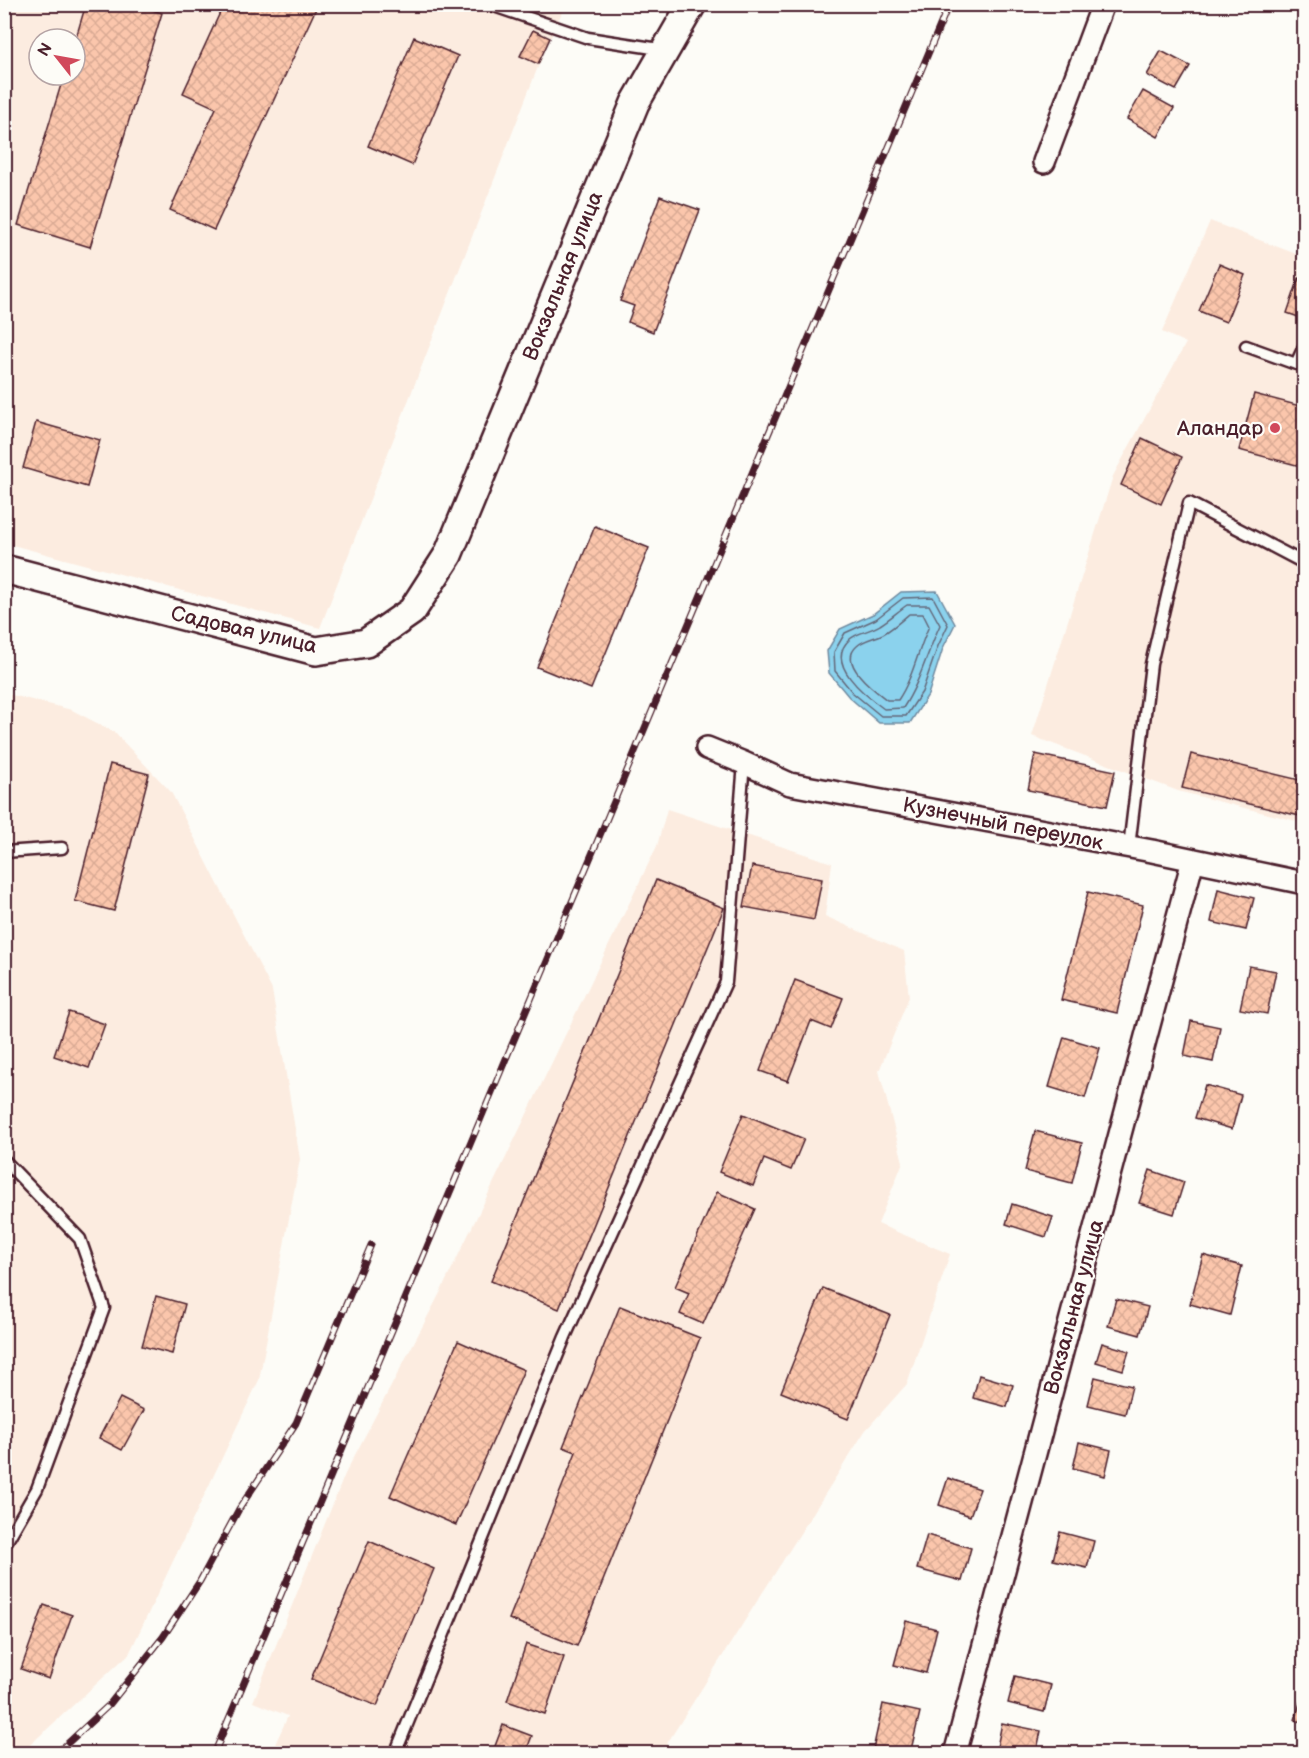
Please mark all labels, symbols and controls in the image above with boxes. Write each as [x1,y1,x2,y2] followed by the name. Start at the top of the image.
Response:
[27,27,87,87] north arrow
[34,40,57,60] text: N
[518,187,609,364] street label: Вокзальная улица
[1176,416,1263,441] place label: Аландар
[1268,421,1282,435] marker: Аландар
[169,601,320,659] street label: Садовая улица
[901,792,1105,856] street label: Кузнечный переулок
[1039,1216,1110,1397] street label: Вокзальная улица

